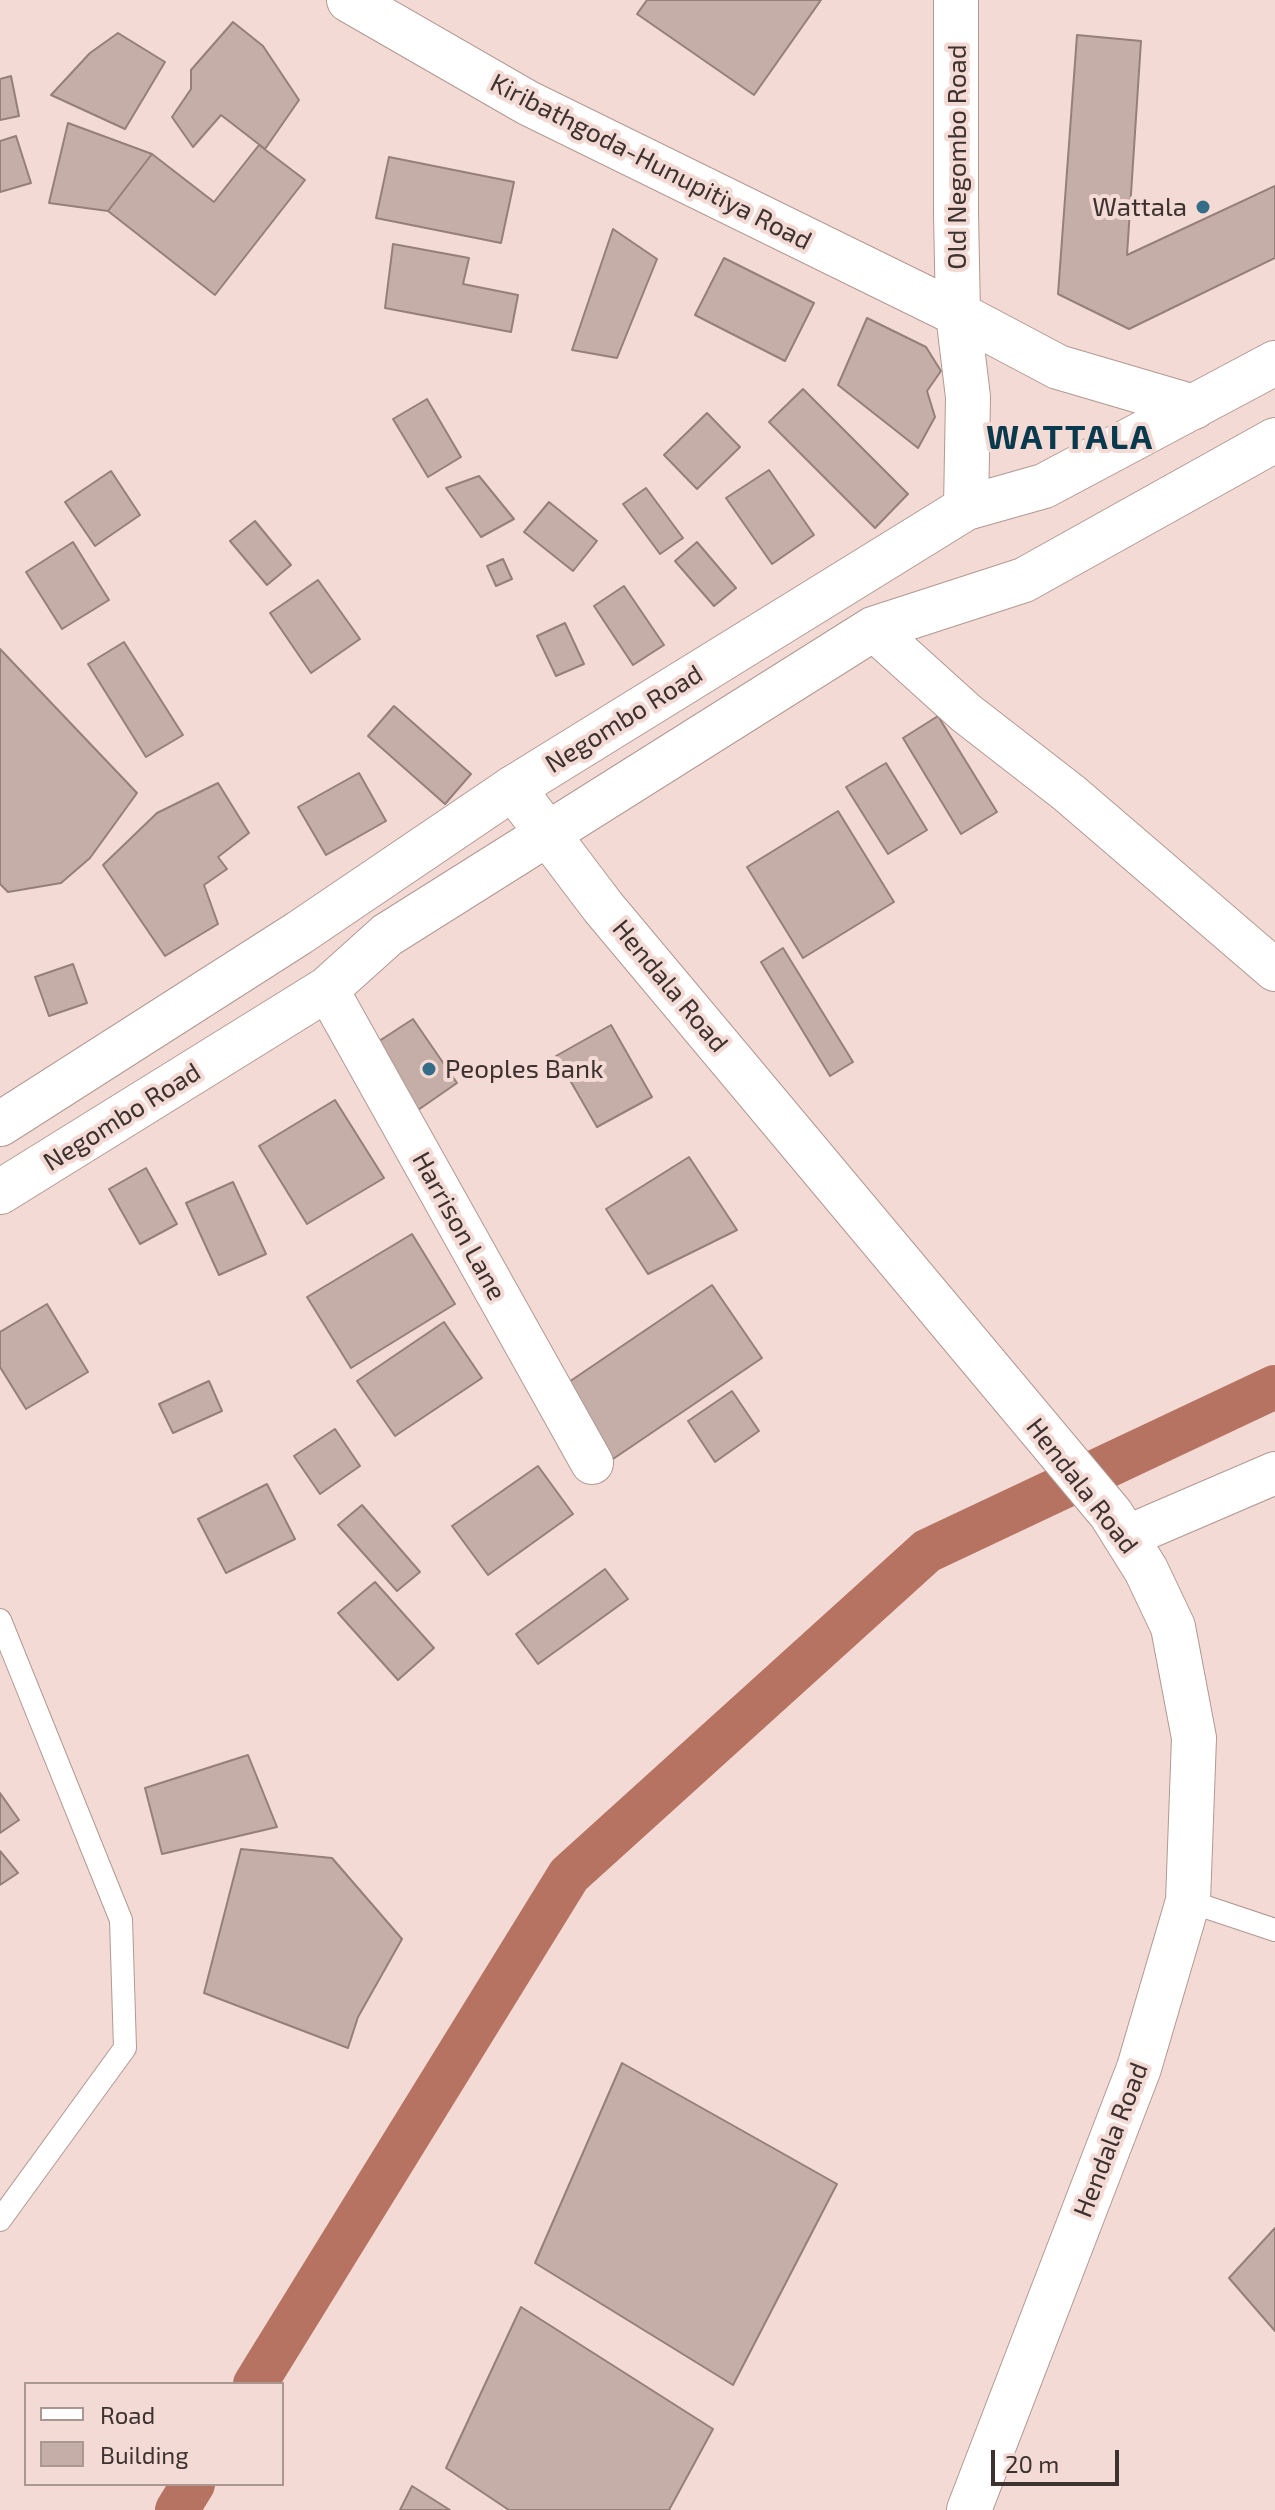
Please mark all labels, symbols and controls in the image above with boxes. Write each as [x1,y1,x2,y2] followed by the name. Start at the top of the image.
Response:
[941,44,973,270] street label: Old Negombo Road
[485,67,817,257] street label: Kiribathgoda-Hunupitiya Road
[1092,191,1187,223] place label: Wattala
[1194,198,1212,216] marker: Wattala
[986,418,1154,458] district label: WATTALA
[540,658,708,780] street label: Negombo Road
[606,913,734,1059] street label: Hendala Road
[445,1053,603,1085] place label: Peoples Bank
[38,1056,206,1178] street label: Negombo Road
[420,1060,438,1078] marker: Peoples Bank
[405,1146,513,1306] street label: Harrison Lane
[1019,1412,1145,1560] street label: Hendala Road
[1067,2058,1155,2222] street label: Hendala Road
[24,2382,284,2486] legend
[100,2400,155,2429] text: Road
[995,2434,1123,2484] scale bar
[100,2440,189,2469] text: Building
[1005,2449,1059,2478] text: 20 m

